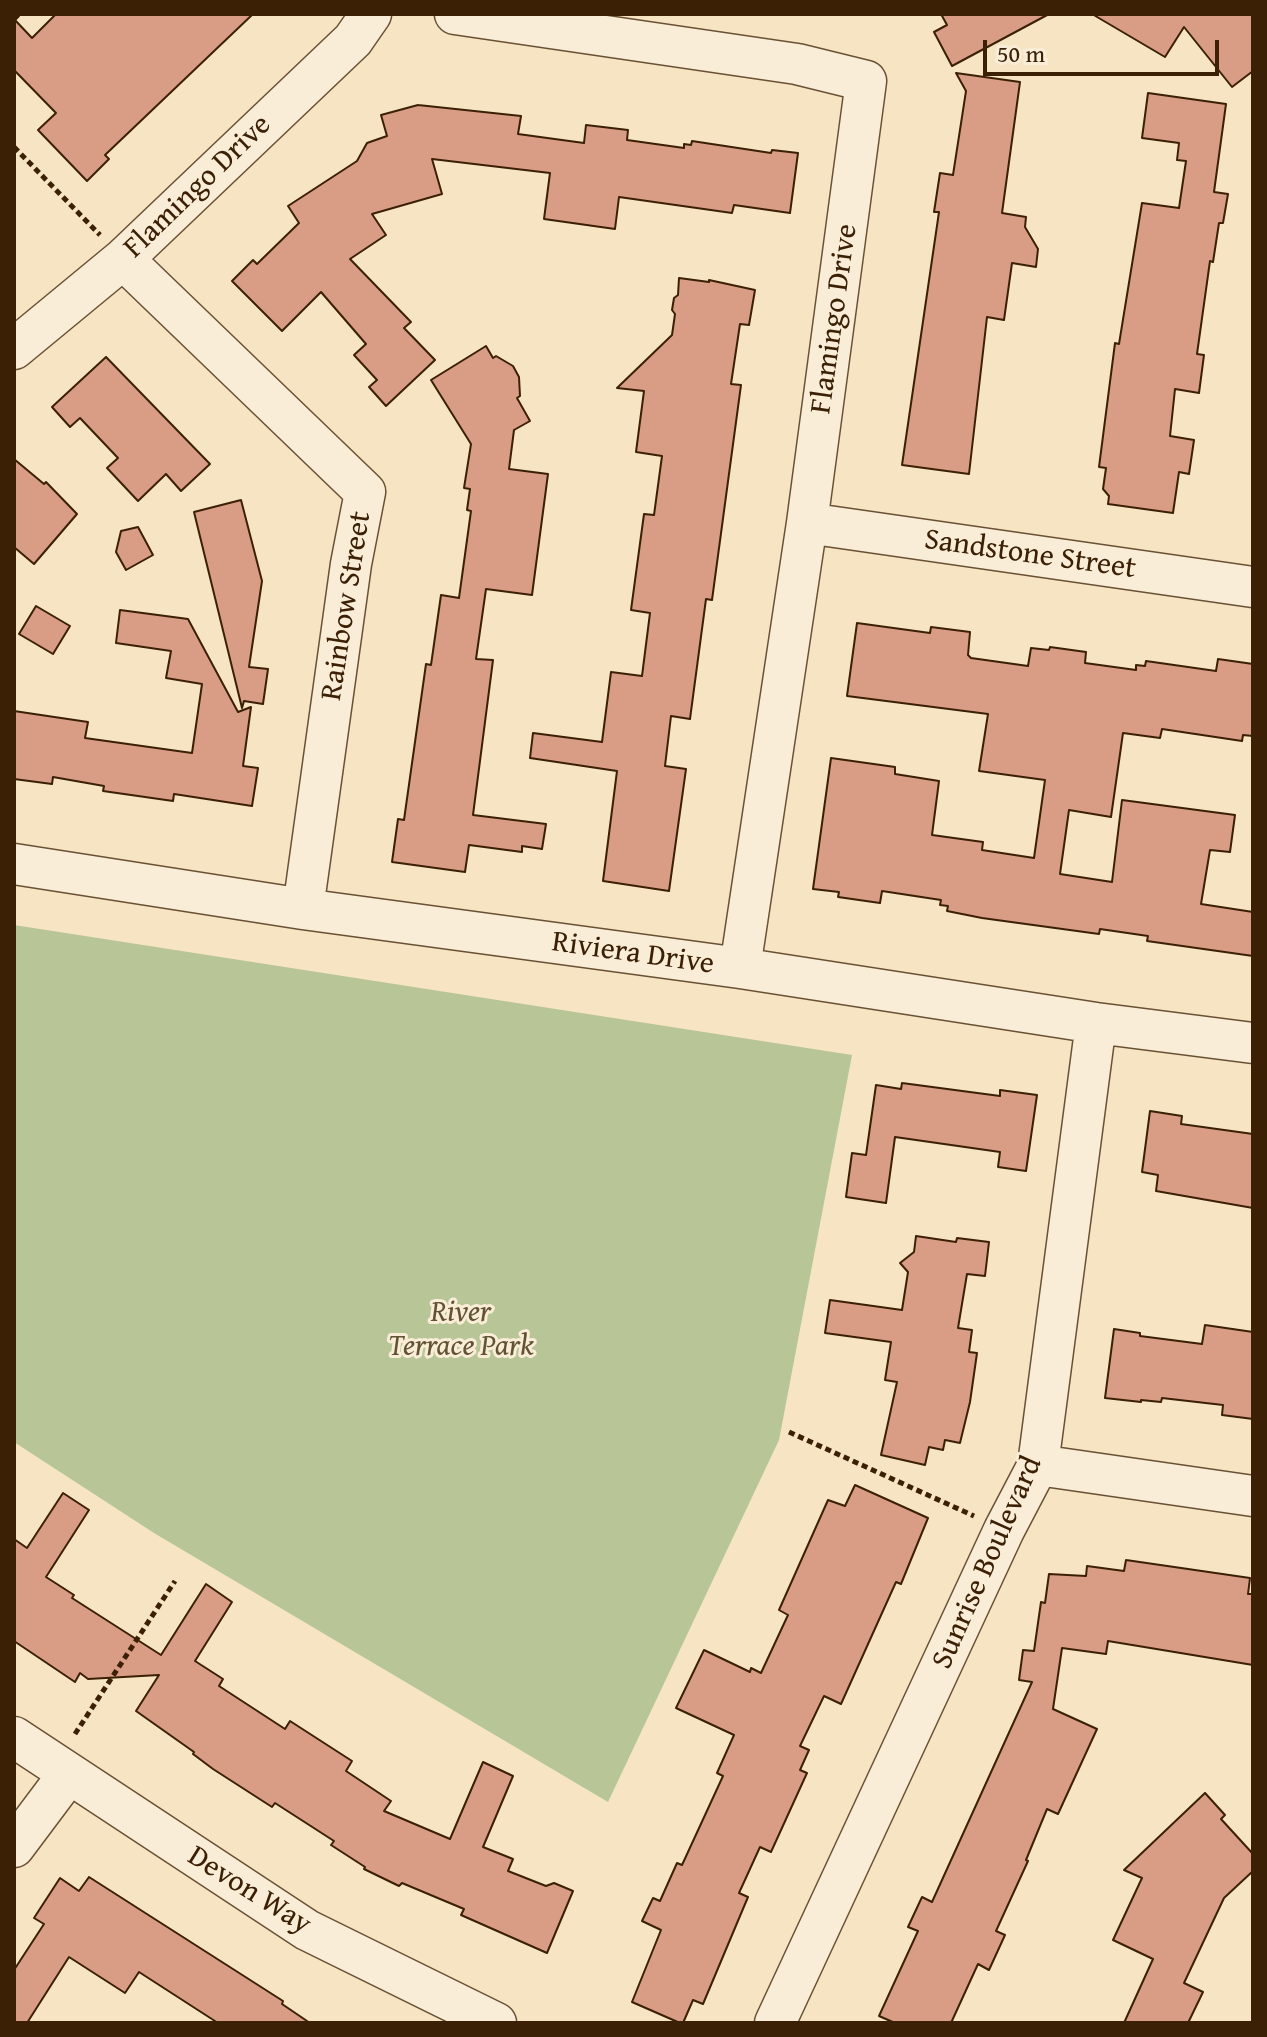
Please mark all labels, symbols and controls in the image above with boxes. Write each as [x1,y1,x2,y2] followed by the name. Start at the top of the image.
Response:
[987,24,1223,74] scale bar
[997,36,1045,71] text: 50 m
[117,108,279,266] street label: Flamingo Drive
[804,222,866,416] street label: Flamingo Drive
[314,509,380,703] street label: Rainbow Street
[922,522,1138,588] street label: Sandstone Street
[550,925,716,983] street label: Riviera Drive
[388,1295,534,1366] park label: River Terrace Park
[925,1451,1051,1675] street label: Sunrise Boulevard
[181,1839,317,1943] street label: Devon Way

